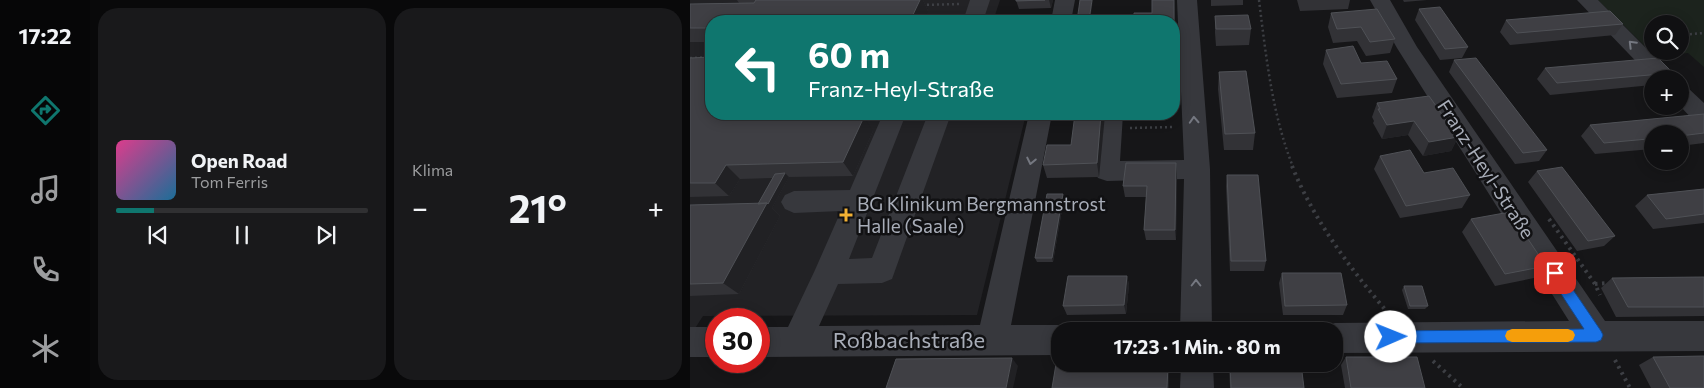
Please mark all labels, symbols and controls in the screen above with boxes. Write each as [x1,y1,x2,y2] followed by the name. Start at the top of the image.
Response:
[1644,15,1689,170] map controls
[1644,15,1689,60] button: search
[19,22,71,49] text: 17:22
[808,32,890,75] text: 60 m
[725,35,790,100] icon: left
[1628,41,1637,50] one-way arrow
[1644,70,1689,115] button: +
[808,75,994,102] text: Franz-Heyl-Straße
[28,93,63,128] icon: directions
[1433,95,1540,242] street label: Franz-Heyl-Straße
[1189,116,1200,124] one-way arrow
[1644,125,1689,170] button: −
[191,149,287,172] text: Open Road
[1026,157,1037,166] one-way arrow
[412,160,453,179] text: Klima
[28,172,63,207] icon: music
[191,172,268,191] text: Tom Ferris
[509,184,567,231] text: 21°
[412,190,428,224] text: −
[648,190,664,224] text: +
[857,192,1106,237] place label: BG Klinikum Bergmannstrost Halle (Saale)
[839,208,853,222] marker: BG Klinikum Bergmannstrost Halle (Saale)
[144,221,172,249] icon: previous
[228,221,256,249] icon: pause
[312,221,340,249] icon: next
[28,252,63,287] icon: phone
[1534,252,1576,294] pin
[1541,259,1569,287] icon: arrive
[1191,278,1201,286] one-way arrow
[705,308,770,373] speed limit sign: 30
[1364,310,1416,362] position arrow
[833,326,985,353] street label: Roßbachstraße
[28,331,63,366] icon: climate
[1114,335,1280,358] text: 17:23 · 1 Min. · 80 m

